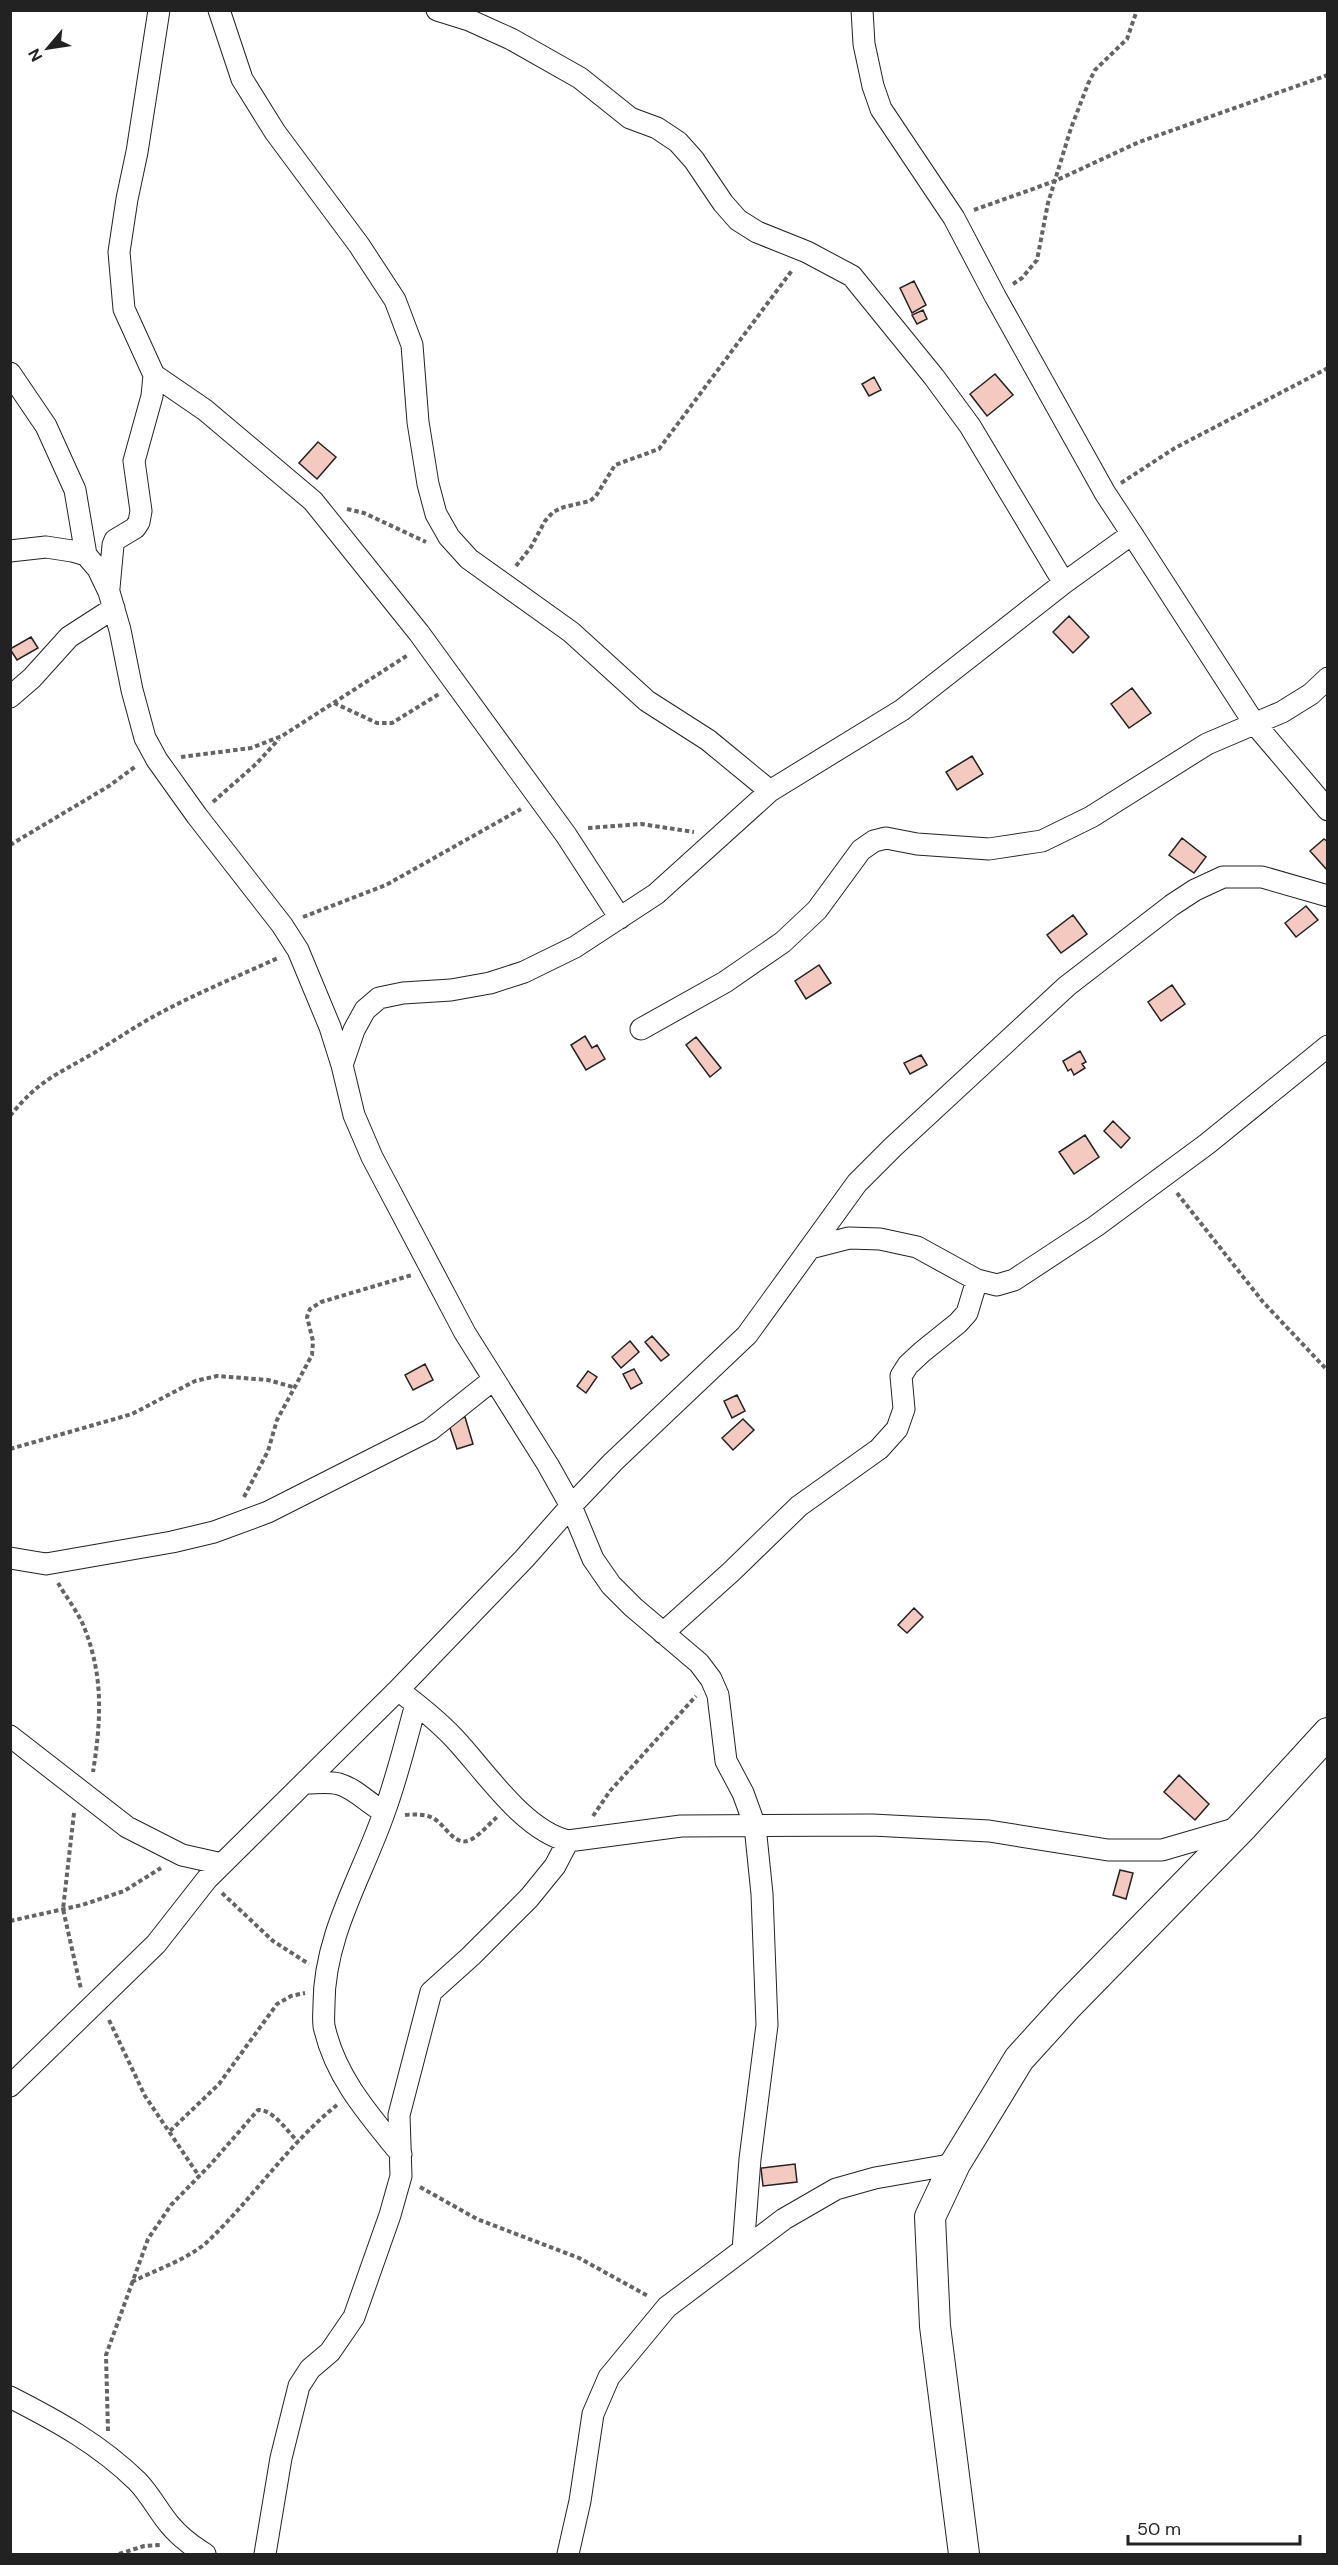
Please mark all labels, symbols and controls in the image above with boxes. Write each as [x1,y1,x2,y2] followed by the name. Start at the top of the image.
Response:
[18,18,78,78] north arrow
[23,45,47,65] text: N
[1128,2508,1300,2546] scale bar
[1137,2517,1181,2541] text: 50 m

